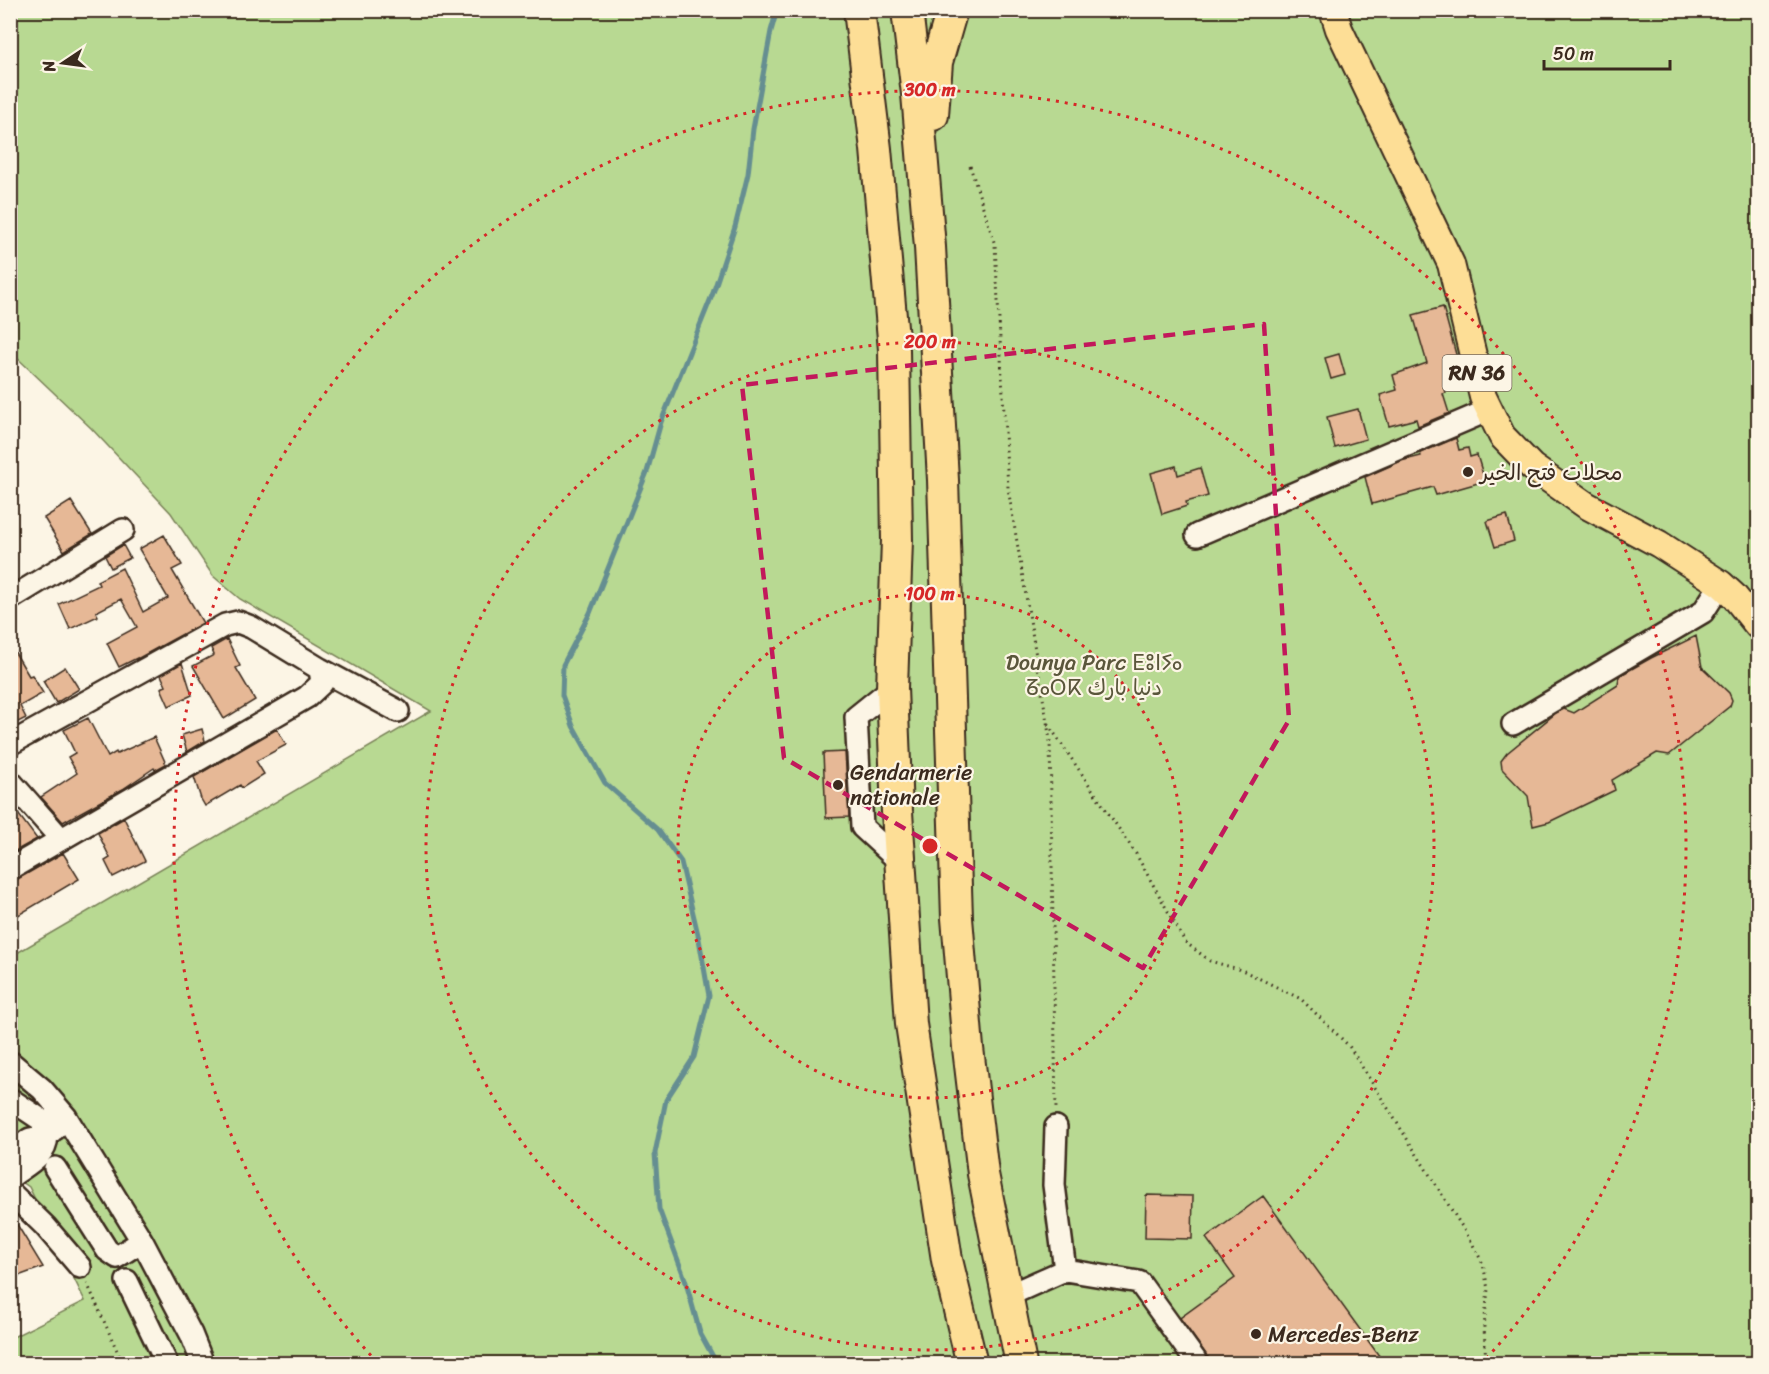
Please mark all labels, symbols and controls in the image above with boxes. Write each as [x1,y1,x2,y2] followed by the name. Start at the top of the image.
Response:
[33,33,93,93] north arrow
[1544,33,1670,71] scale bar
[1553,38,1594,70] text: 50 m
[33,57,64,76] text: N
[903,74,956,106] text: 300 m
[903,326,956,358] text: 200 m
[1442,355,1512,391] road number: RN 36
[1478,453,1622,492] place label: محلات فتح الخير
[1461,465,1475,479] marker: محلات فتح الخير
[906,578,955,610] text: 100 m
[1006,643,1182,707] park label: Dounya Parc ⴹⵓⵏⵢⴰ ⵒⴰⵔⴽ دنيا بارك
[850,753,972,817] place label: Gendarmerie nationale
[831,778,845,792] marker: Gendarmerie nationale
[920,836,940,856] centre of rings
[1268,1315,1419,1354] place label: Mercedes-Benz
[1249,1327,1263,1341] marker: Mercedes-Benz

